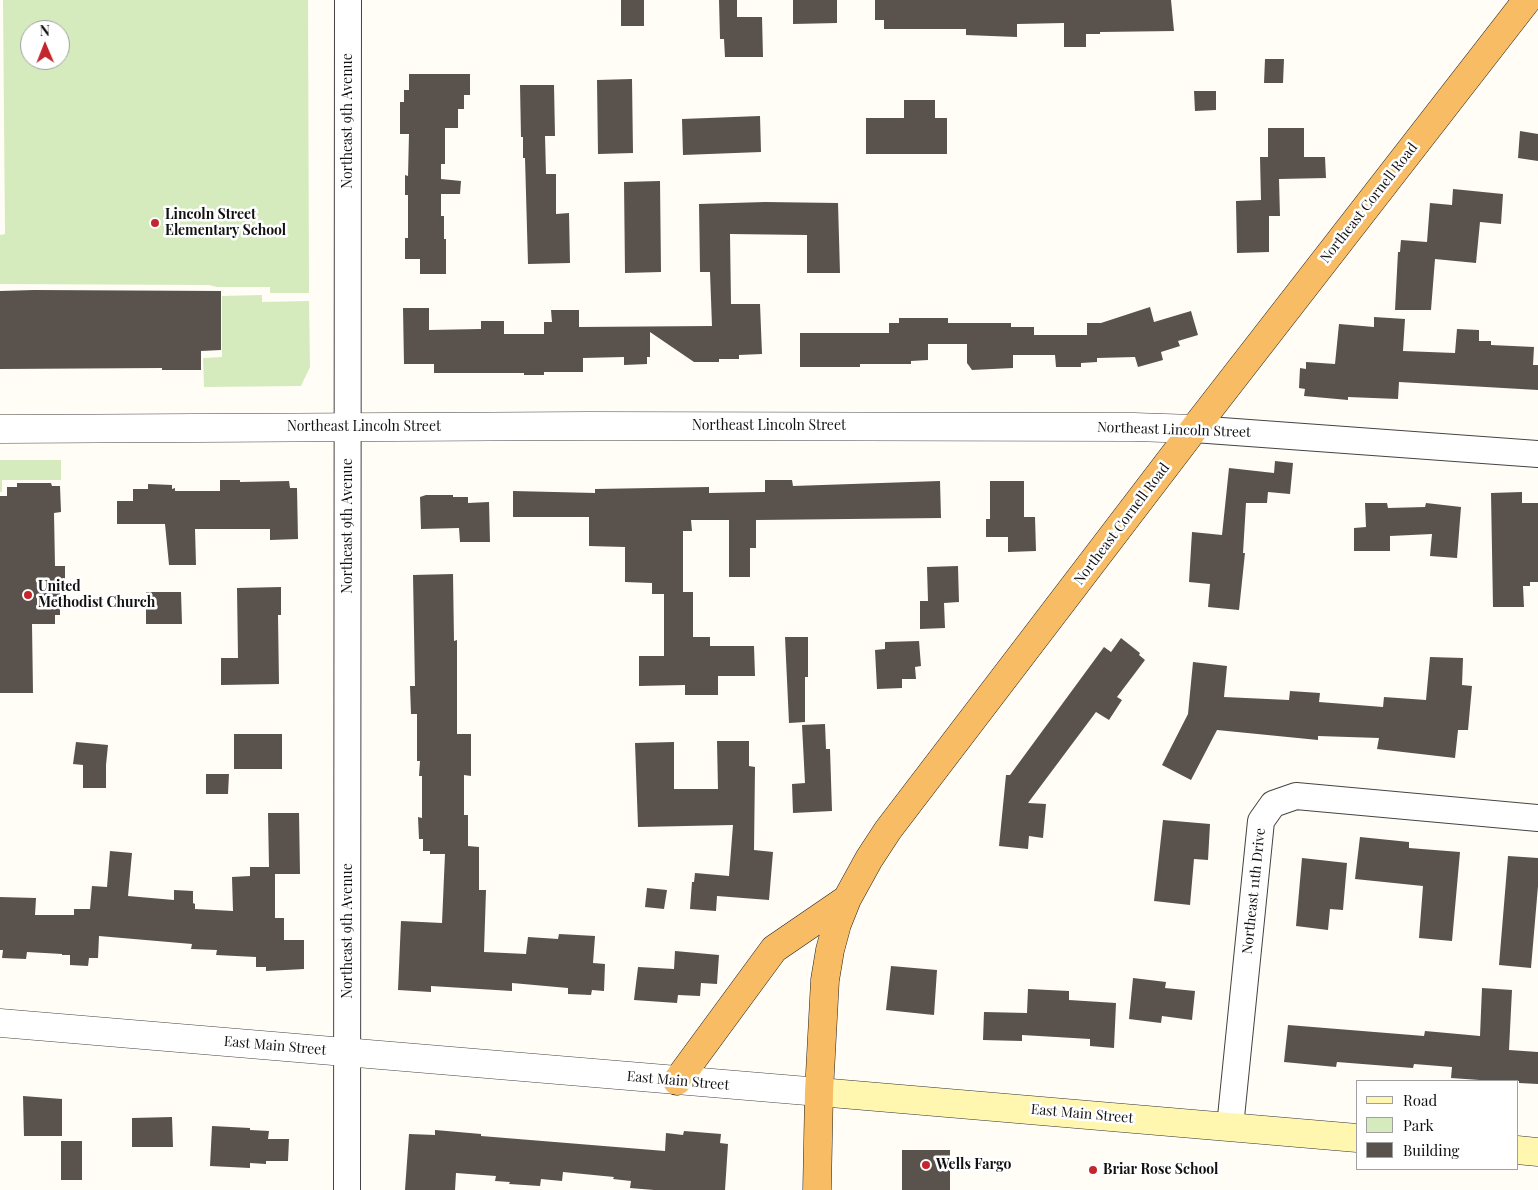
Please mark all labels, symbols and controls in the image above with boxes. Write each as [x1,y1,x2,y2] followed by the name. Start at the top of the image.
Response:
[20,20,70,70] north arrow
[40,21,50,40] text: N
[340,53,356,189] street label: Northeast 9th Avenue
[1317,140,1421,266] street label: Northeast Cornell Road
[165,207,286,240] place label: Lincoln Street Elementary School
[149,217,161,229] marker: Lincoln Street Elementary School
[692,418,846,434] street label: Northeast Lincoln Street
[287,419,441,435] street label: Northeast Lincoln Street
[1097,419,1251,441] street label: Northeast Lincoln Street
[340,458,356,594] street label: Northeast 9th Avenue
[1071,460,1173,588] street label: Northeast Cornell Road
[38,579,155,612] place label: United Methodist Church
[22,589,34,601] marker: United Methodist Church
[1239,827,1269,955] street label: Northeast 11th Drive
[340,863,356,999] street label: Northeast 9th Avenue
[223,1033,327,1059] street label: East Main Street
[626,1068,730,1094] street label: East Main Street
[1356,1080,1518,1170] legend
[1403,1090,1437,1110] text: Road
[1030,1101,1134,1127] street label: East Main Street
[1403,1115,1434,1135] text: Park
[1403,1140,1459,1160] text: Building
[936,1157,1011,1173] place label: Wells Fargo
[920,1159,932,1171] marker: Wells Fargo
[1103,1162,1218,1178] place label: Briar Rose School
[1087,1164,1099,1176] marker: Briar Rose School

